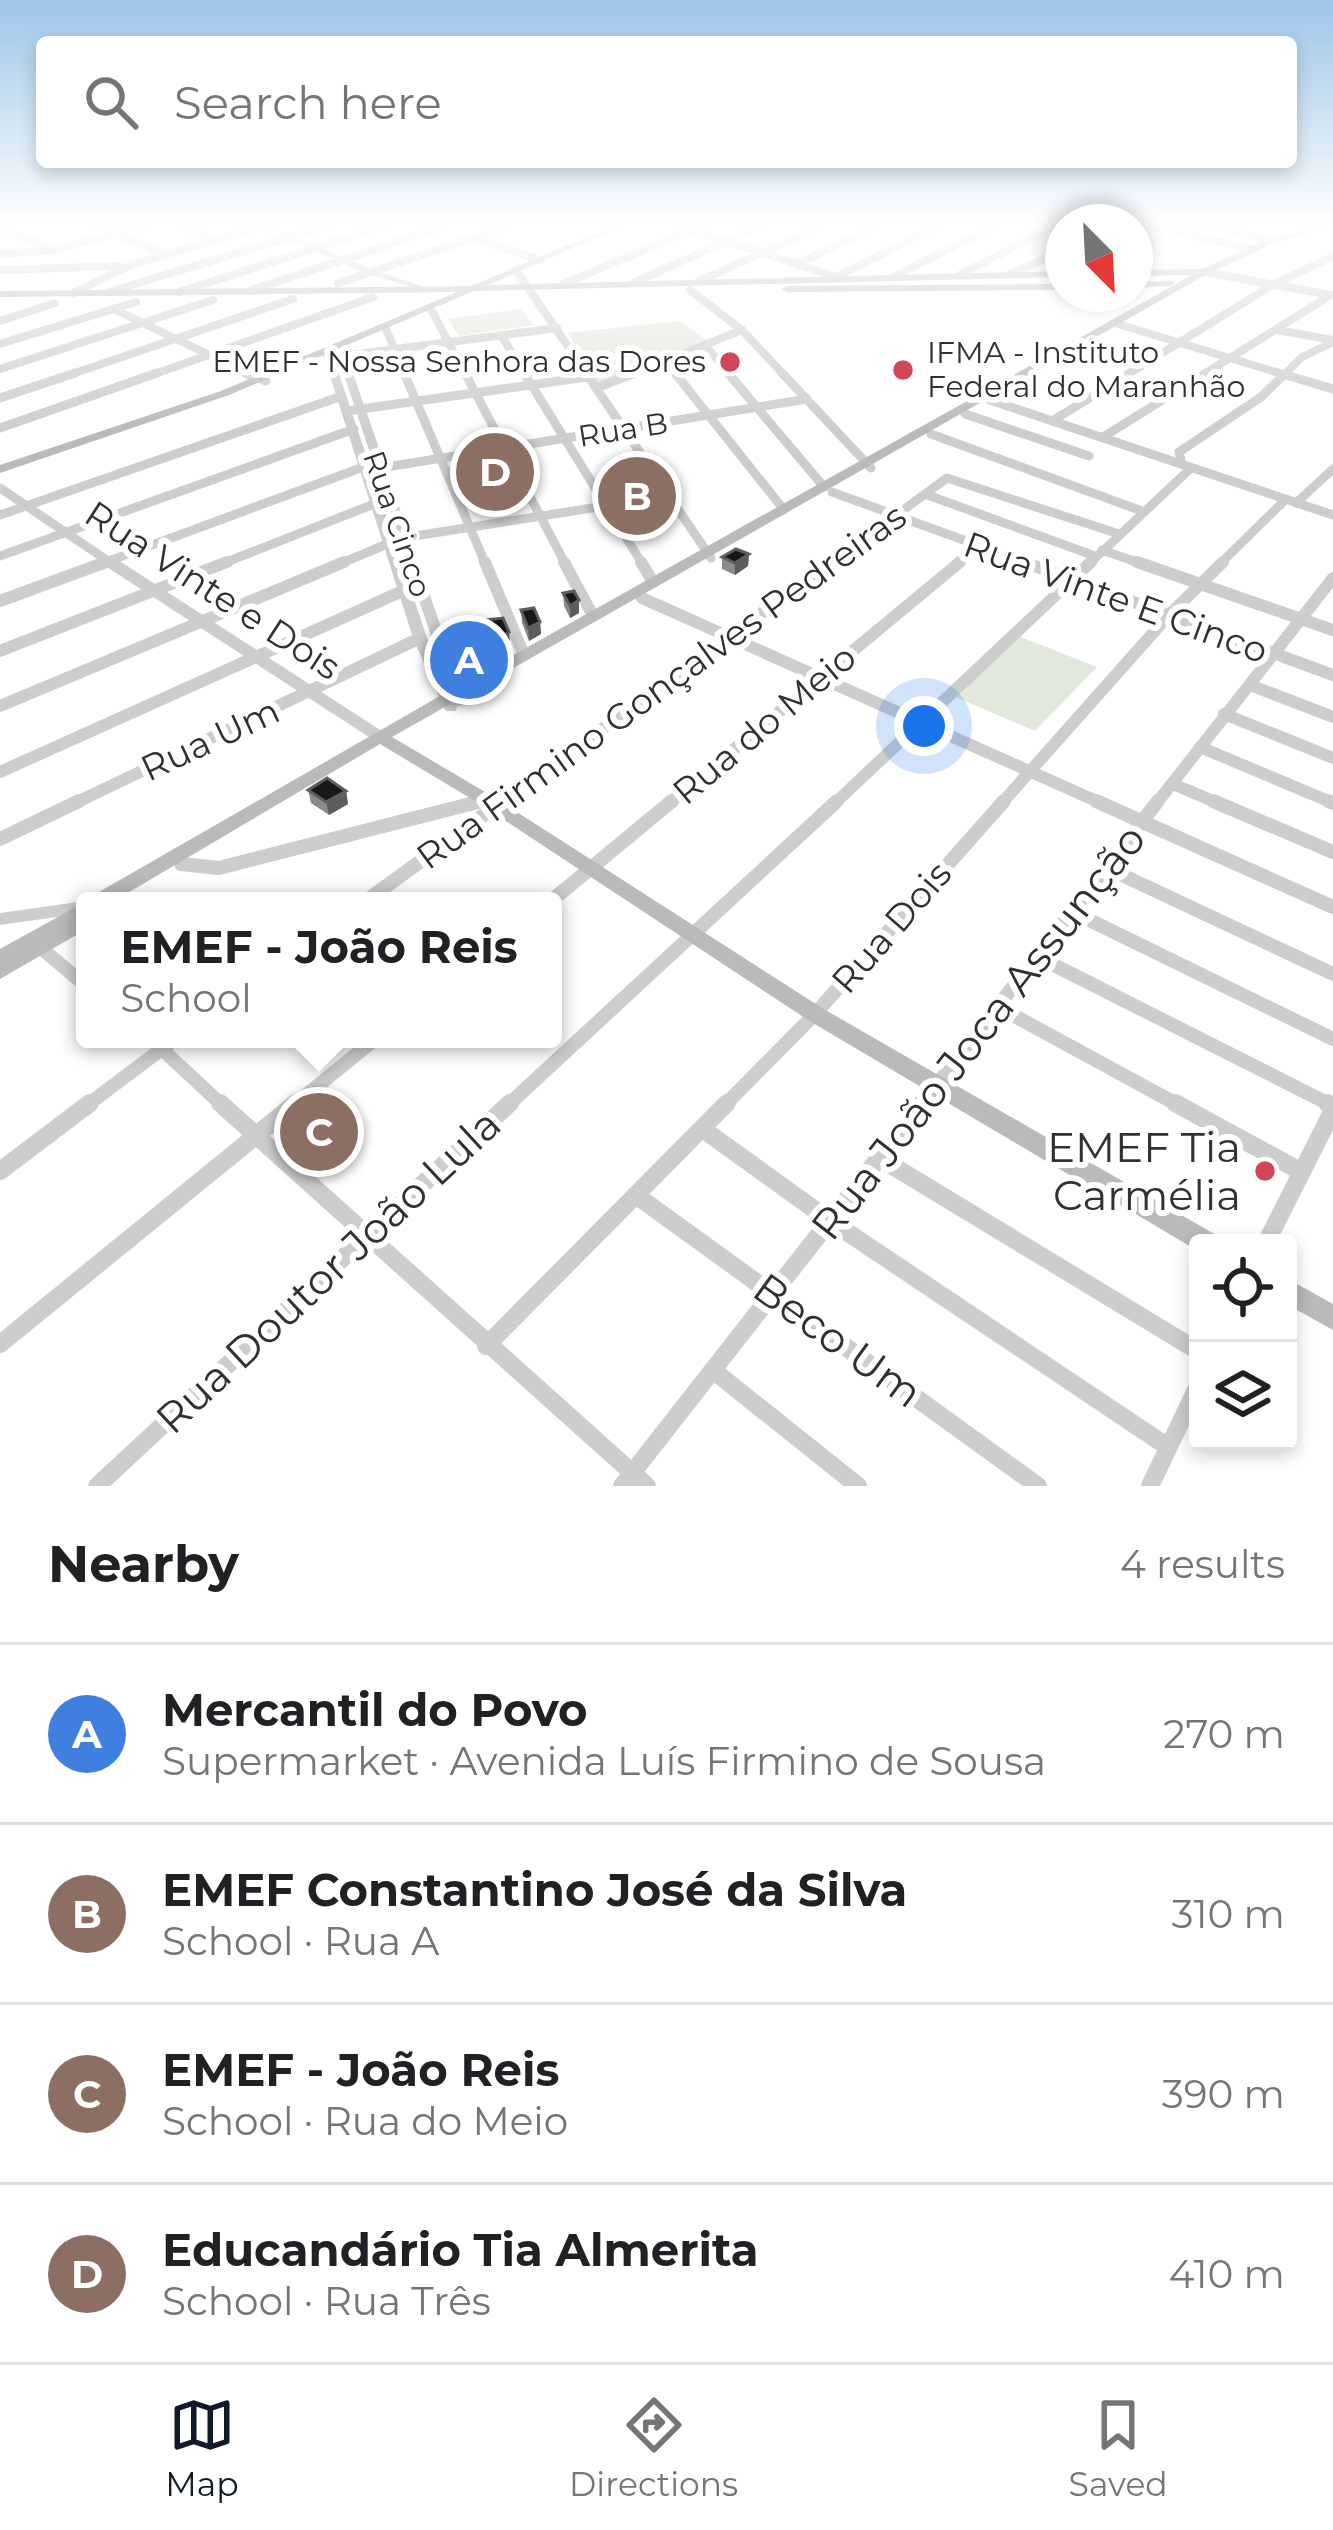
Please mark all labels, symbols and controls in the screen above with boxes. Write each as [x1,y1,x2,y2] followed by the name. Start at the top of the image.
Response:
[36,36,1297,168] search box
[78,69,144,135] icon: search
[174,75,442,130] text: Search here
[1045,204,1153,312] north arrow
[927,334,1245,405] place label: IFMA - Instituto Federal do Maranhão
[212,343,706,380] place label: EMEF - Nossa Senhora das Dores
[717,349,743,375] marker: EMEF - Nossa Senhora das Dores
[890,357,916,383] marker: IFMA - Instituto Federal do Maranhão
[576,404,670,455] street label: Rua B
[456,427,534,517] pin: D
[355,446,440,602] street label: Rua Cinco
[598,451,676,541] pin: B
[77,491,349,689] street label: Rua Vinte e Dois
[408,494,914,878] street label: Rua Firmino Gonçalves Pedreiras
[958,522,1274,672] street label: Rua Vinte E Cinco
[430,615,508,705] pin: A
[663,635,865,813] street label: Rua do Meio
[134,688,286,790] street label: Rua Um
[894,696,954,756] your location
[800,814,1156,1250] street label: Rua João Joca Assunção
[822,852,960,1002] street label: Rua Dois
[76,892,562,1048] popup
[120,919,518,974] text: EMEF - João Reis
[120,974,252,1022] text: School
[280,1087,358,1177] pin: C
[145,1098,511,1444] street label: Rua Doutor João Lula
[1047,1121,1241,1221] place label: EMEF Tia Carmélia
[1252,1158,1278,1184] marker: EMEF Tia Carmélia
[1189,1234,1297,1450] map controls
[1189,1234,1297,1342] button: locate
[744,1262,932,1418] street label: Beco Um
[1189,1342,1297,1450] button: layers
[48,1533,239,1595] text: Nearby
[1120,1540,1285,1588] text: 4 results
[162,1682,588,1737] text: Mercantil do Povo
[72,1710,102,1758] text: A
[1163,1710,1285,1758] text: 270 m
[162,1737,1046,1785] text: Supermarket · Avenida Luís Firmino de Sousa
[162,1862,907,1917] text: EMEF Constantino José da Silva
[72,1890,102,1938] text: B
[1172,1890,1285,1938] text: 310 m
[162,1917,439,1965] text: School · Rua A
[162,2042,559,2097] text: EMEF - João Reis
[73,2070,101,2118] text: C
[1162,2070,1285,2118] text: 390 m
[162,2097,568,2145] text: School · Rua do Meio
[162,2222,759,2277] text: Educandário Tia Almerita
[71,2250,103,2298] text: D
[1169,2250,1285,2298] text: 410 m
[162,2277,491,2325] text: School · Rua Três
[165,2392,239,2504] tab: Map
[569,2392,738,2504] tab: Directions
[1069,2392,1168,2504] tab: Saved

